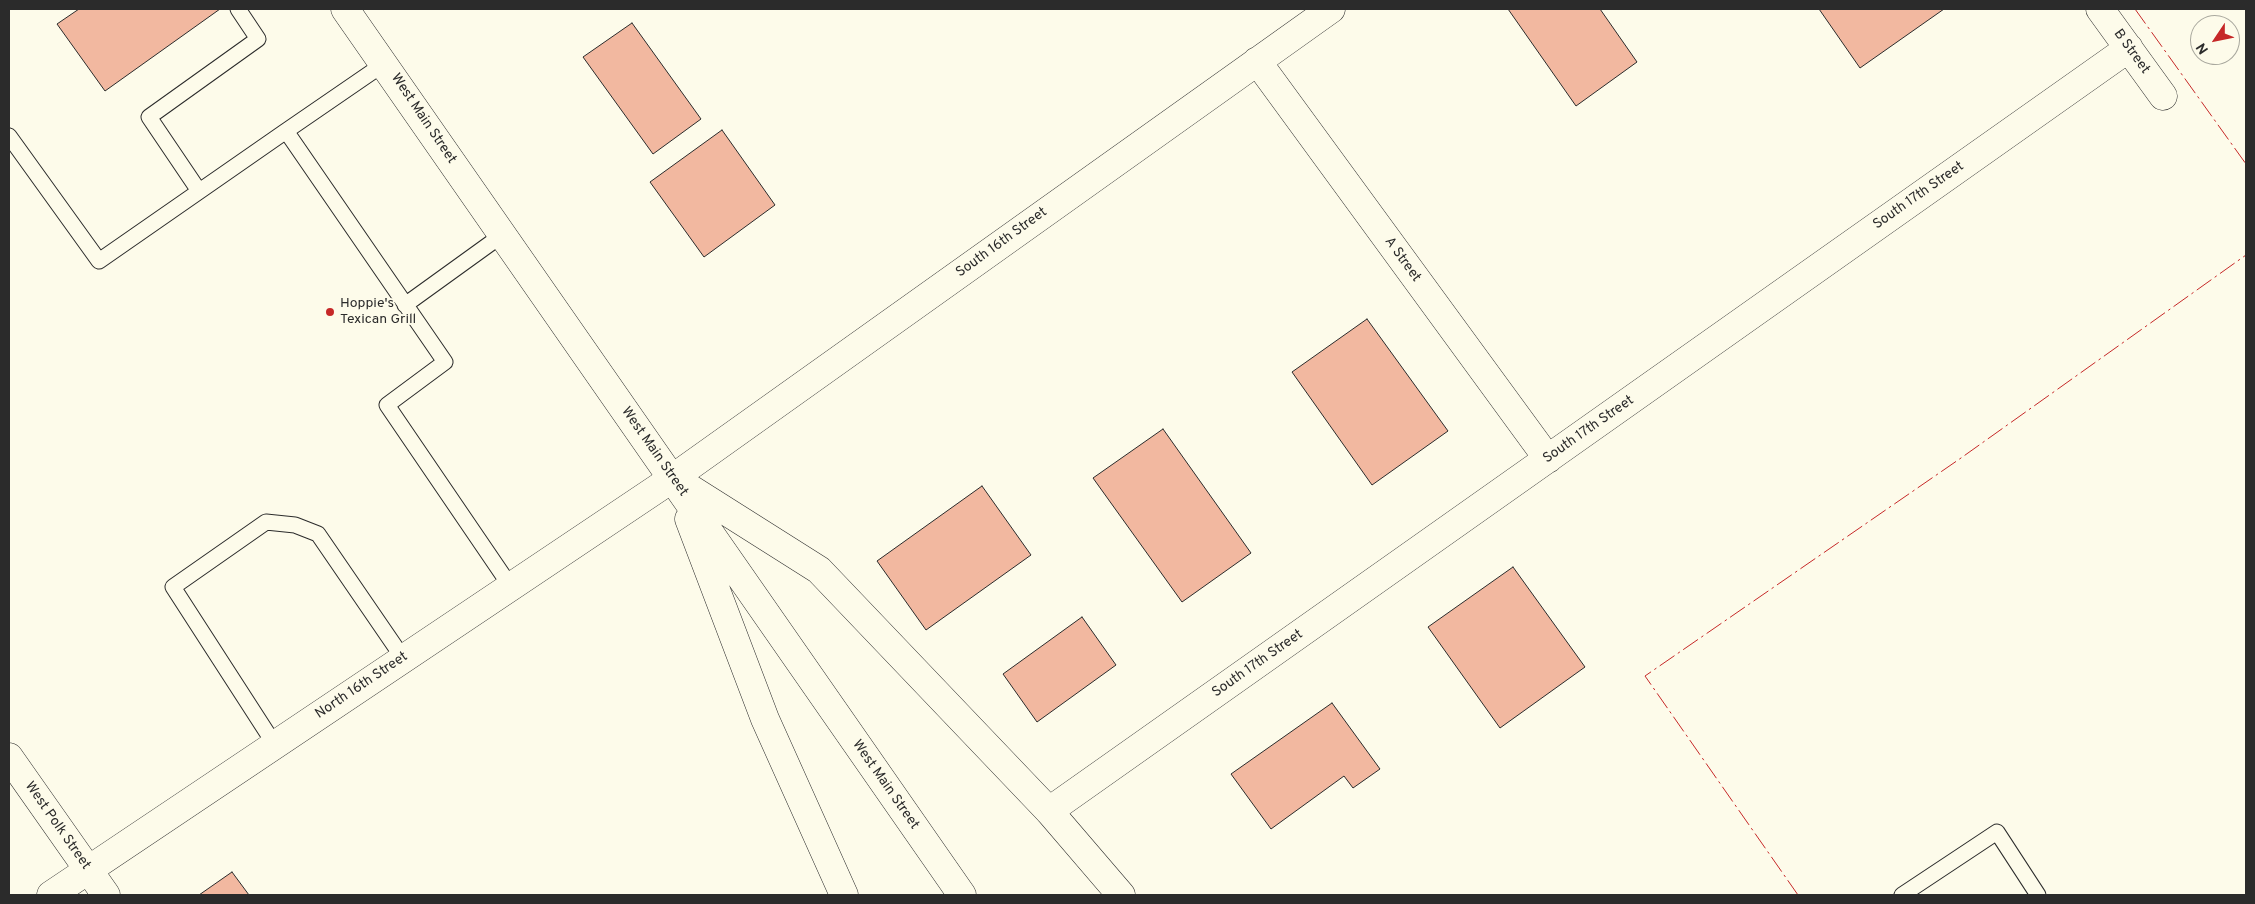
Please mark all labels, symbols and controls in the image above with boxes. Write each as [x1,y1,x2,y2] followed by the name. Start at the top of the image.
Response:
[2190,15,2240,65] north arrow
[2109,26,2153,78] street label: B Street
[2193,39,2213,57] text: N
[387,71,459,167] street label: West Main Street
[1870,158,1968,234] street label: South 17th Street
[953,204,1051,282] street label: South 16th Street
[1380,234,1424,286] street label: A Street
[340,296,416,328] place label: Hoppie's Texican Grill
[324,306,336,318] marker: Hoppie's Texican Grill
[1540,392,1638,468] street label: South 17th Street
[617,404,691,500] street label: West Main Street
[1209,626,1307,702] street label: South 17th Street
[313,649,411,723] street label: North 16th Street
[848,737,922,833] street label: West Main Street
[20,779,94,873] street label: West Polk Street

